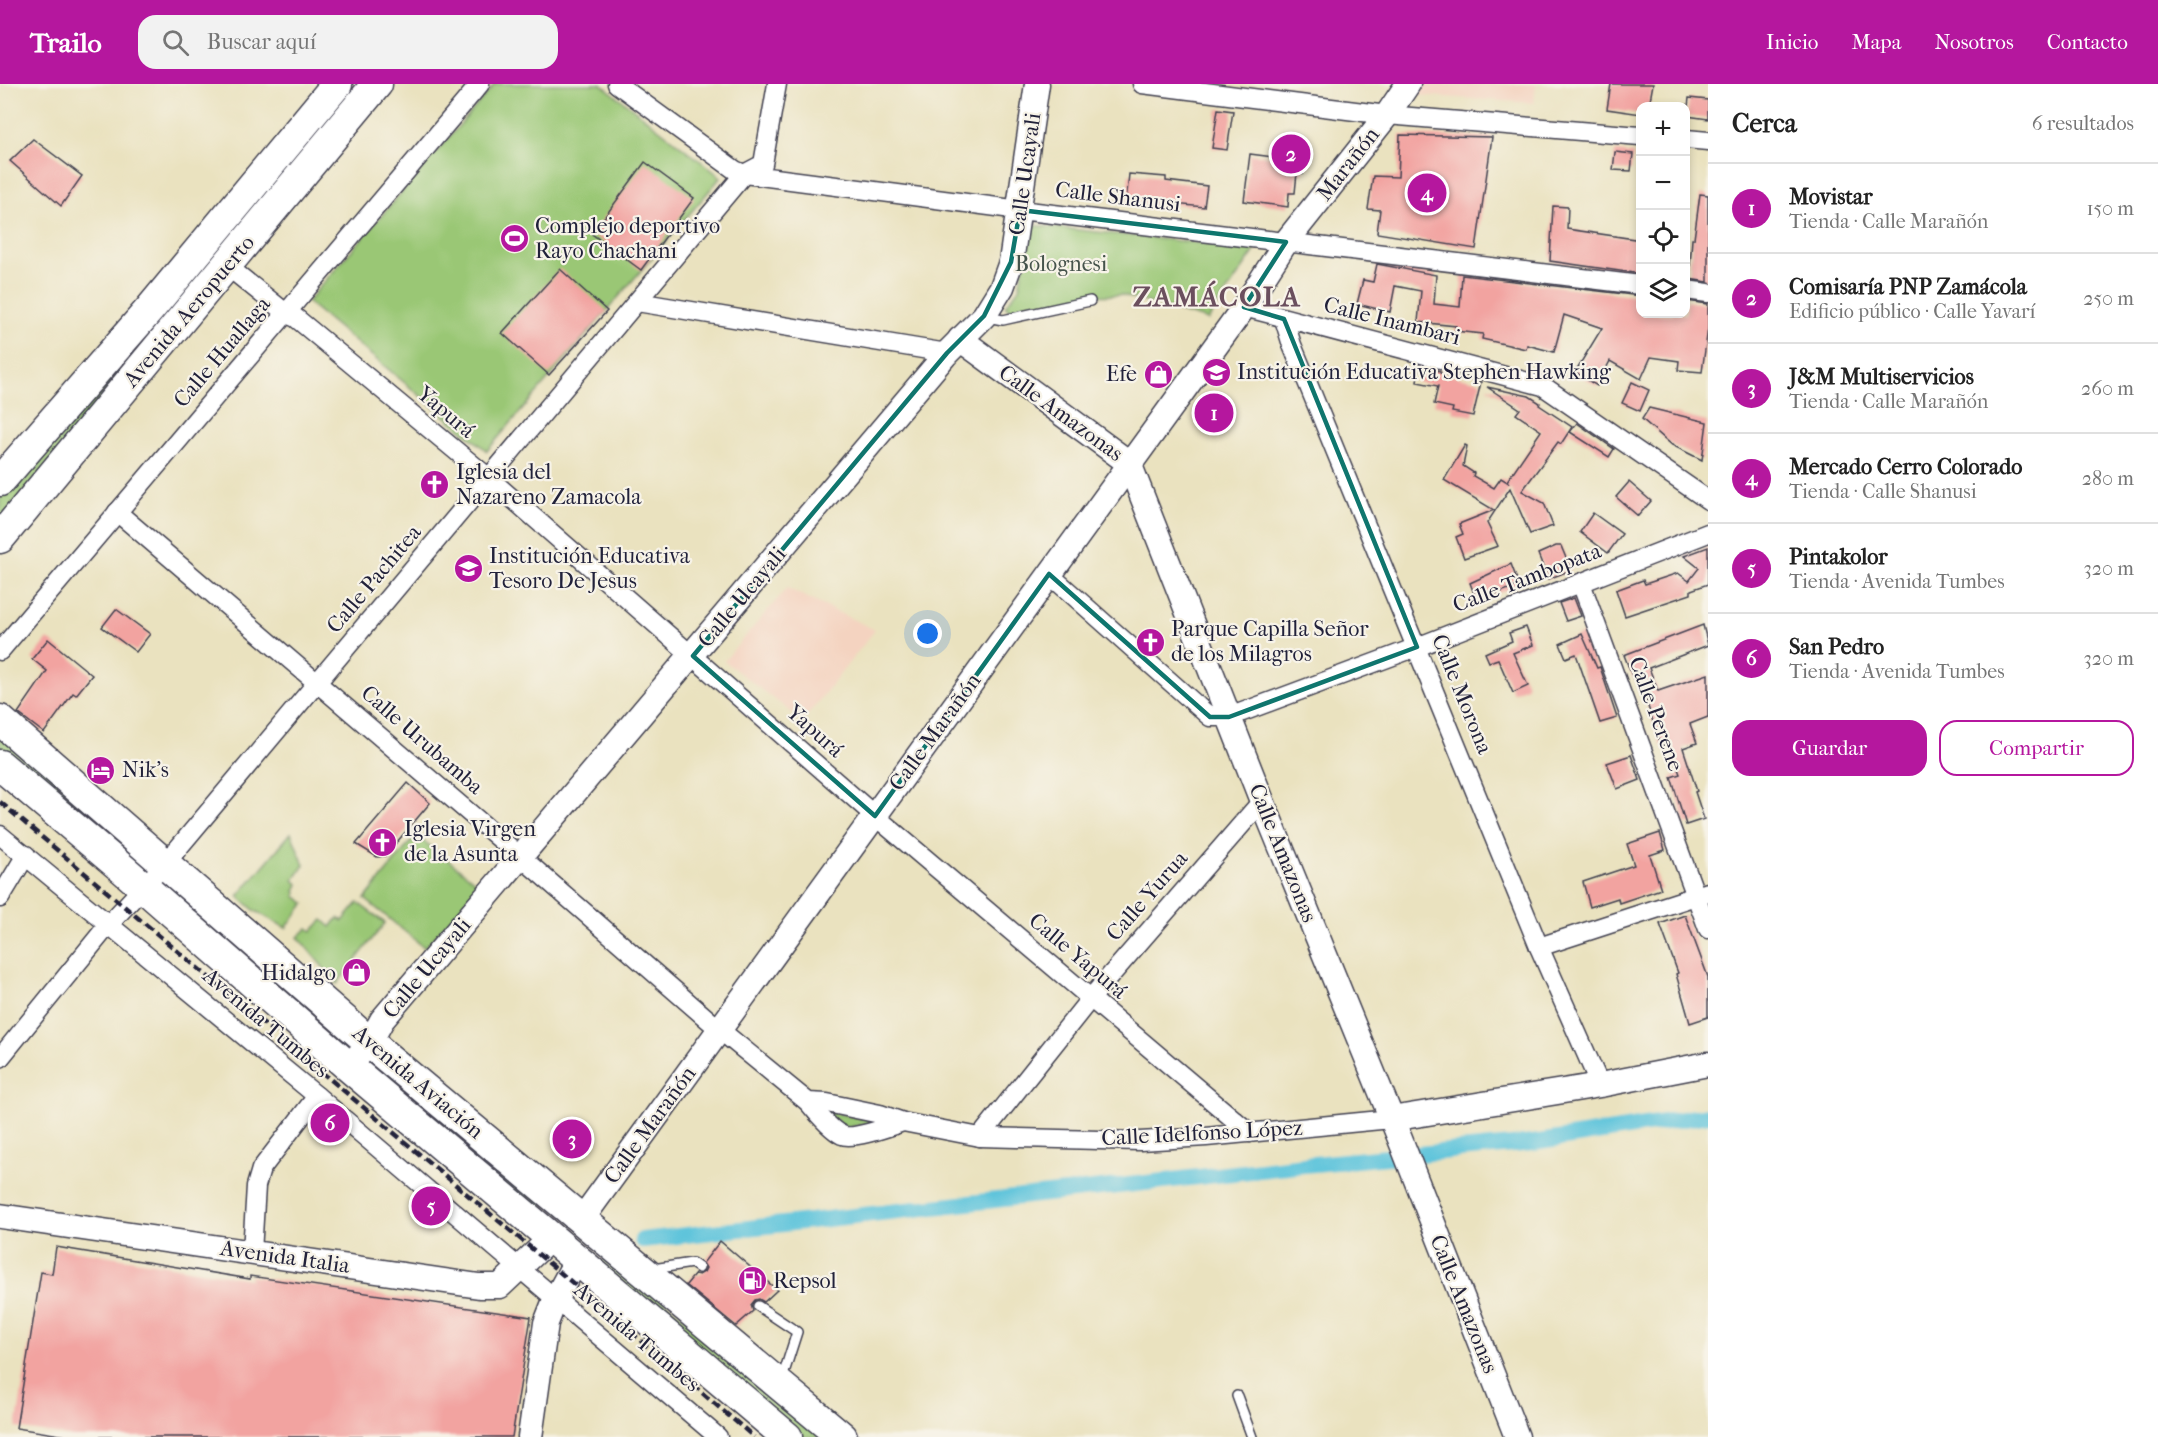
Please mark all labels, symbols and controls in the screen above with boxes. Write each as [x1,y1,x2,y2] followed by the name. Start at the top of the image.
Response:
[138,15,558,69] search box
[30,26,102,59] text: Trailo
[159,26,192,59] icon: search
[207,29,316,55] text: Buscar aquí
[1766,30,1818,54] text: Inicio
[1851,30,1901,54] text: Mapa
[1934,30,2014,54] text: Nosotros
[2047,30,2128,54] text: Contacto
[1636,102,1690,318] map controls
[1636,102,1690,156] button: +
[1732,108,1797,139] text: Cerca
[1004,111,1047,237] street label: Calle Ucayali
[2032,112,2134,135] text: 6 resultados
[1311,122,1385,206] street label: Marañón
[1272,132,1310,176] pin: 2
[1636,156,1690,210] button: −
[1408,170,1446,216] pin: 4
[1054,176,1183,218] street label: Calle Shanusi
[1789,184,1873,210] text: Movistar
[1748,197,1755,220] text: 1
[2086,197,2134,220] text: 150 m
[1636,210,1690,264] button: locate
[1789,210,1988,233] text: Tienda · Calle Marañón
[535,213,720,264] place label: Complejo deportivo Rayo Chachani
[498,223,530,255] sports icon: Complejo deportivo Rayo Chachani
[117,230,260,393] street label: Avenida Aeropuerto
[1015,251,1108,277] park label: Bolognesi
[1636,264,1690,318] button: layers
[1789,274,2027,300] text: Comisaría PNP Zamácola
[1133,280,1301,313] district label: ZAMÁCOLA
[1746,287,1757,310] text: 2
[2083,287,2134,310] text: 250 m
[168,291,276,413] street label: Calle Huallaga
[1321,291,1463,351] street label: Calle Inambari
[1789,300,2036,323] text: Edificio público · Calle Yavarí
[1200,356,1232,388] school or university icon: Institución Educativa Stephen Hawking
[1142,358,1174,390] shop icon: Efe
[994,359,1128,467] street label: Calle Amazonas
[1237,359,1611,385] place label: Institución Educativa Stephen Hawking
[1106,361,1137,387] place label: Efe
[1789,364,1974,390] text: J&M Multiservicios
[1747,377,1756,400] text: 3
[2081,377,2134,400] text: 260 m
[411,380,481,444] street label: Yapurá
[1194,390,1234,436] pin: 1
[1789,390,1988,413] text: Tienda · Calle Marañón
[1789,454,2022,480] text: Mercado Cerro Colorado
[456,459,642,510] place label: Iglesia del Nazareno Zamacola
[1746,467,1757,490] text: 4
[2082,467,2134,490] text: 280 m
[419,469,451,501] church icon: Iglesia del Nazareno Zamacola
[1789,480,1977,503] text: Tienda · Calle Shanusi
[321,519,427,638] street label: Calle Pachitea
[1449,537,1606,618] street label: Calle Tambopata
[692,541,792,653] street label: Calle Ucayali
[489,543,691,594] place label: Institución Educativa Tesoro De Jesus
[1789,544,1888,570] text: Pintakolor
[452,553,484,585] school or university icon: Institución Educativa Tesoro De Jesus
[1747,557,1756,580] text: 5
[2084,557,2134,580] text: 320 m
[1789,570,2005,593] text: Tienda · Avenida Tumbes
[1171,616,1369,667] place label: Parque Capilla Señor de los Milagros
[913,619,942,648] your location
[1134,626,1166,658] church icon: Parque Capilla Señor de los Milagros
[1426,630,1498,758] street label: Calle Morona
[1789,634,1884,660] text: San Pedro
[1746,647,1757,670] text: 6
[2084,647,2134,670] text: 320 m
[1623,653,1689,775] street label: Calle Perene
[1789,660,2005,683] text: Tienda · Avenida Tumbes
[884,668,986,796] street label: Calle Marañón
[356,680,489,801] street label: Calle Urubamba
[781,698,849,764] street label: Yapurá
[1732,720,1927,776] button: Guardar
[1939,720,2134,776] button: Compartir
[85,754,117,786] hotel icon: Nik's
[122,757,169,783] place label: Nik's
[1243,780,1323,926] street label: Calle Amazonas
[404,816,536,867] place label: Iglesia Virgen de la Asunta
[367,826,399,858] church icon: Iglesia Virgen de la Asunta
[1101,845,1194,946] street label: Calle Yurua
[1024,908,1133,1005] street label: Calle Yapurá
[377,912,477,1024] street label: Calle Ucayali
[341,957,373,989] shop icon: Hidalgo
[261,960,336,986] place label: Hidalgo
[197,962,334,1083] street label: Avenida Tumbes
[347,1019,489,1144] street label: Avenida Aviación
[599,1061,701,1189] street label: Calle Marañón
[310,1100,350,1146] pin: 6
[1101,1115,1304,1151] street label: Calle Idelfonso López
[552,1116,592,1162] pin: 3
[412,1184,450,1228] pin: 5
[1424,1231,1504,1377] street label: Calle Amazonas
[218,1235,352,1279] street label: Avenida Italia
[736,1265,768,1297] fuel station icon: Repsol
[773,1268,837,1294] place label: Repsol
[568,1276,705,1397] street label: Avenida Tumbes

